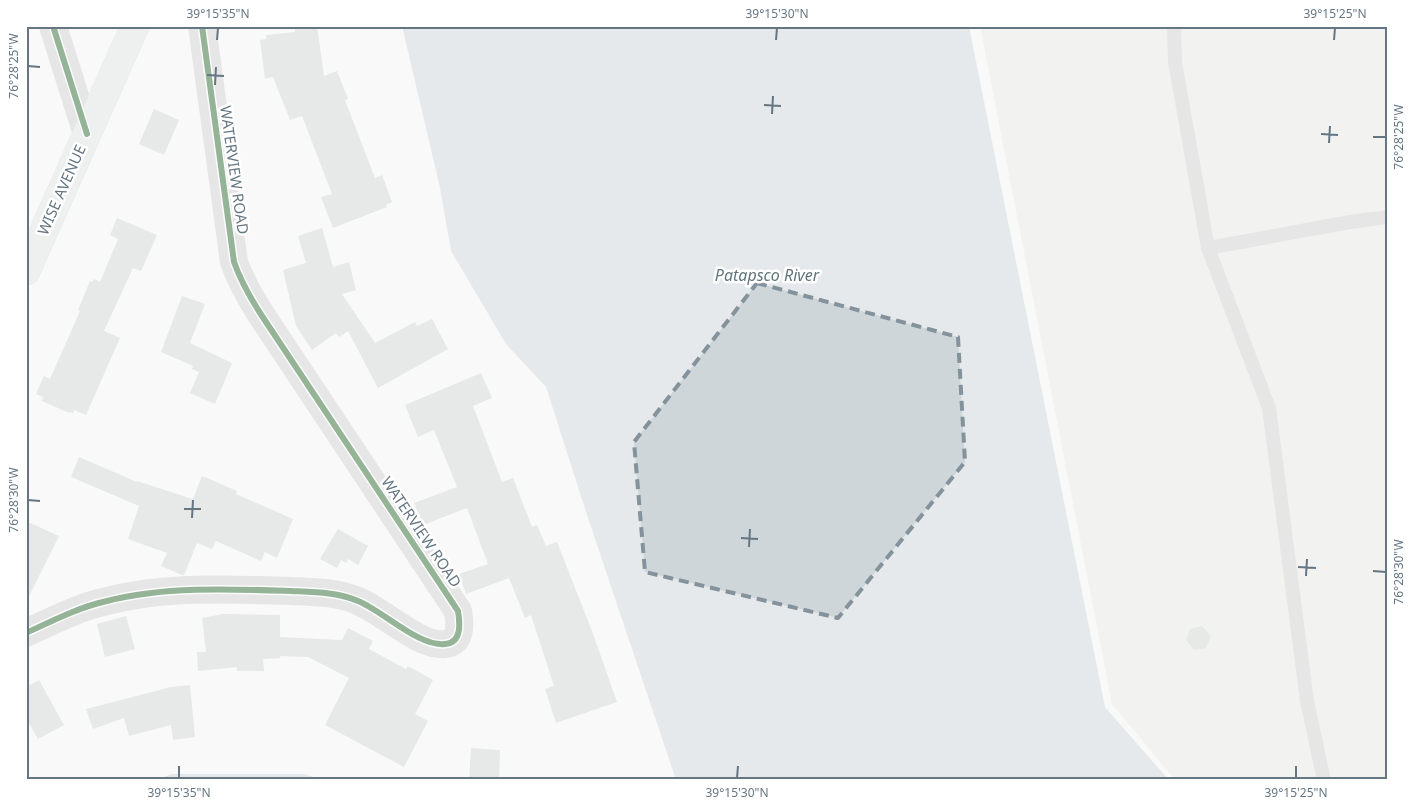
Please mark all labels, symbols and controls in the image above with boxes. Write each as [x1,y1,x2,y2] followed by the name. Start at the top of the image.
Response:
[186,5,250,22] text: 39°15'35"N
[745,5,809,22] text: 39°15'30"N
[1303,5,1367,22] text: 39°15'25"N
[5,33,22,99] text: 76°28'25"W
[216,104,254,235] street label: WATERVIEW ROAD
[1390,104,1407,170] text: 76°28'25"W
[32,141,90,238] street label: WISE AVENUE
[715,264,820,286] water label: Patapsco River
[5,467,22,533] text: 76°28'30"W
[377,472,466,591] street label: WATERVIEW ROAD
[1390,539,1407,605] text: 76°28'30"W
[147,784,211,801] text: 39°15'35"N
[705,784,769,801] text: 39°15'30"N
[1264,784,1328,801] text: 39°15'25"N

